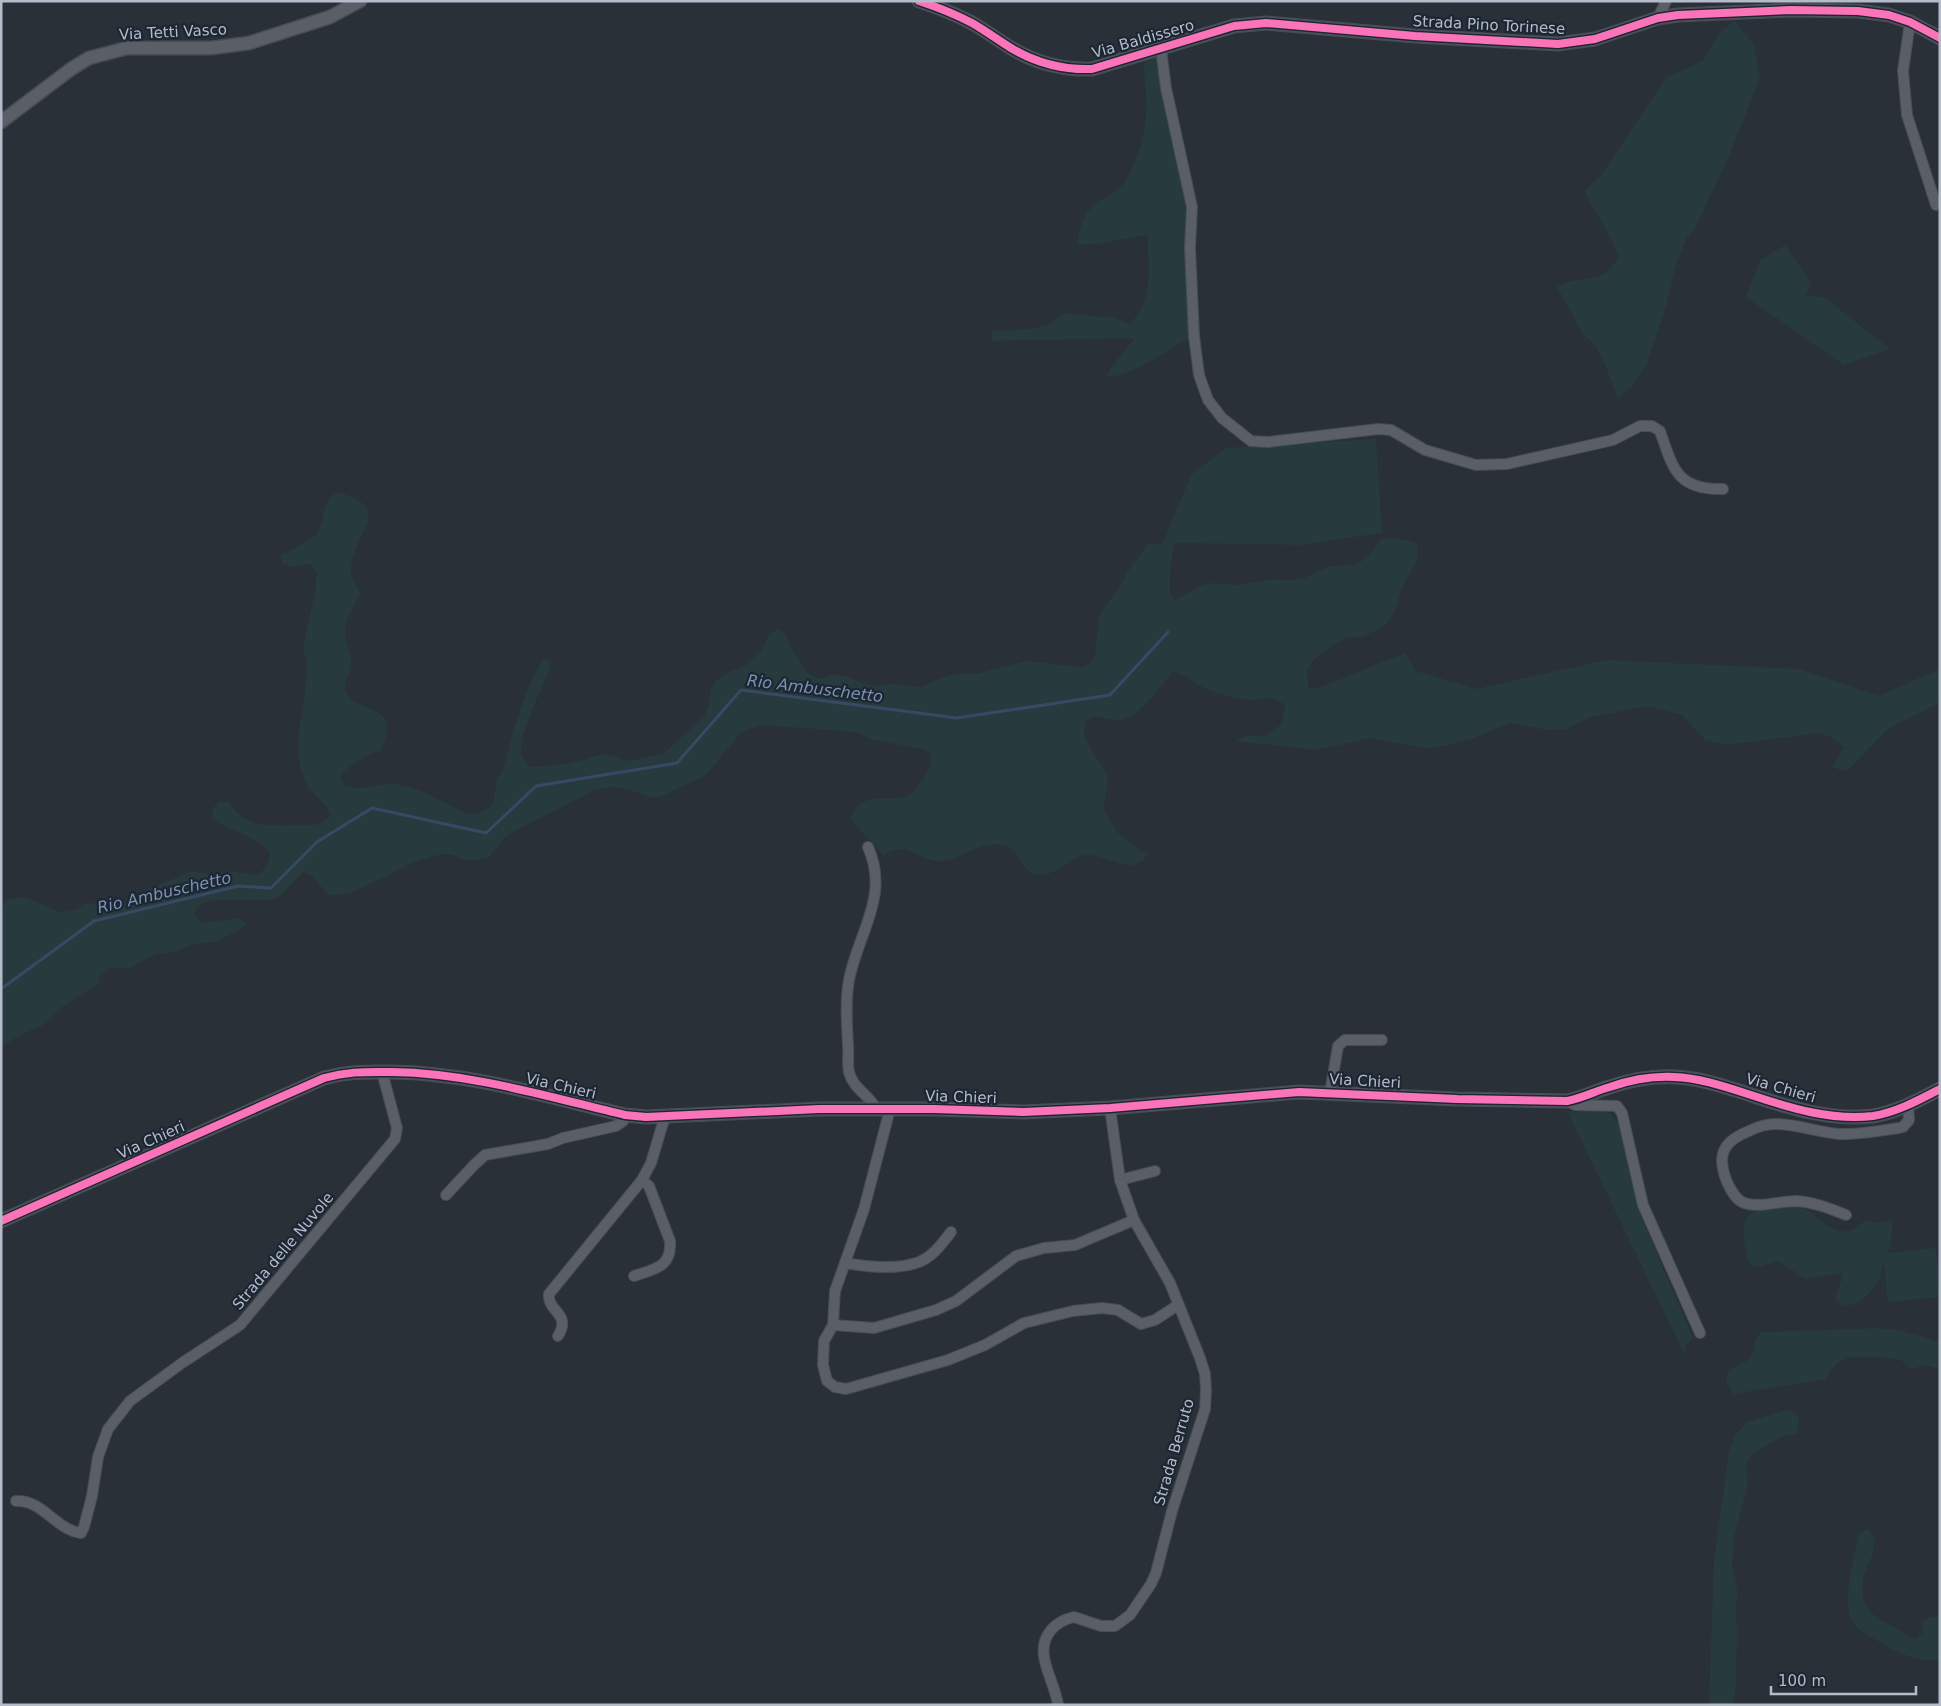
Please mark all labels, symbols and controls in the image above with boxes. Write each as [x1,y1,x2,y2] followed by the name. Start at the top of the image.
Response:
[1412,12,1566,38] street label: Strada Pino Torinese
[1090,16,1196,62] street label: Via Baldissero
[119,20,227,44] street label: Via Tetti Vasco
[746,671,884,706] water label: Rio Ambuschetto
[95,868,233,917] water label: Rio Ambuschetto
[524,1069,598,1103] street label: Via Chieri
[1744,1069,1818,1107] street label: Via Chieri
[1329,1070,1401,1092] street label: Via Chieri
[925,1087,997,1107] street label: Via Chieri
[115,1117,187,1163] street label: Via Chieri
[229,1189,337,1313] street label: Strada delle Nuvole
[1150,1396,1198,1508] street label: Strada Berruto
[1771,1664,1916,1696] scale bar
[1778,1672,1826,1690] text: 100 m

